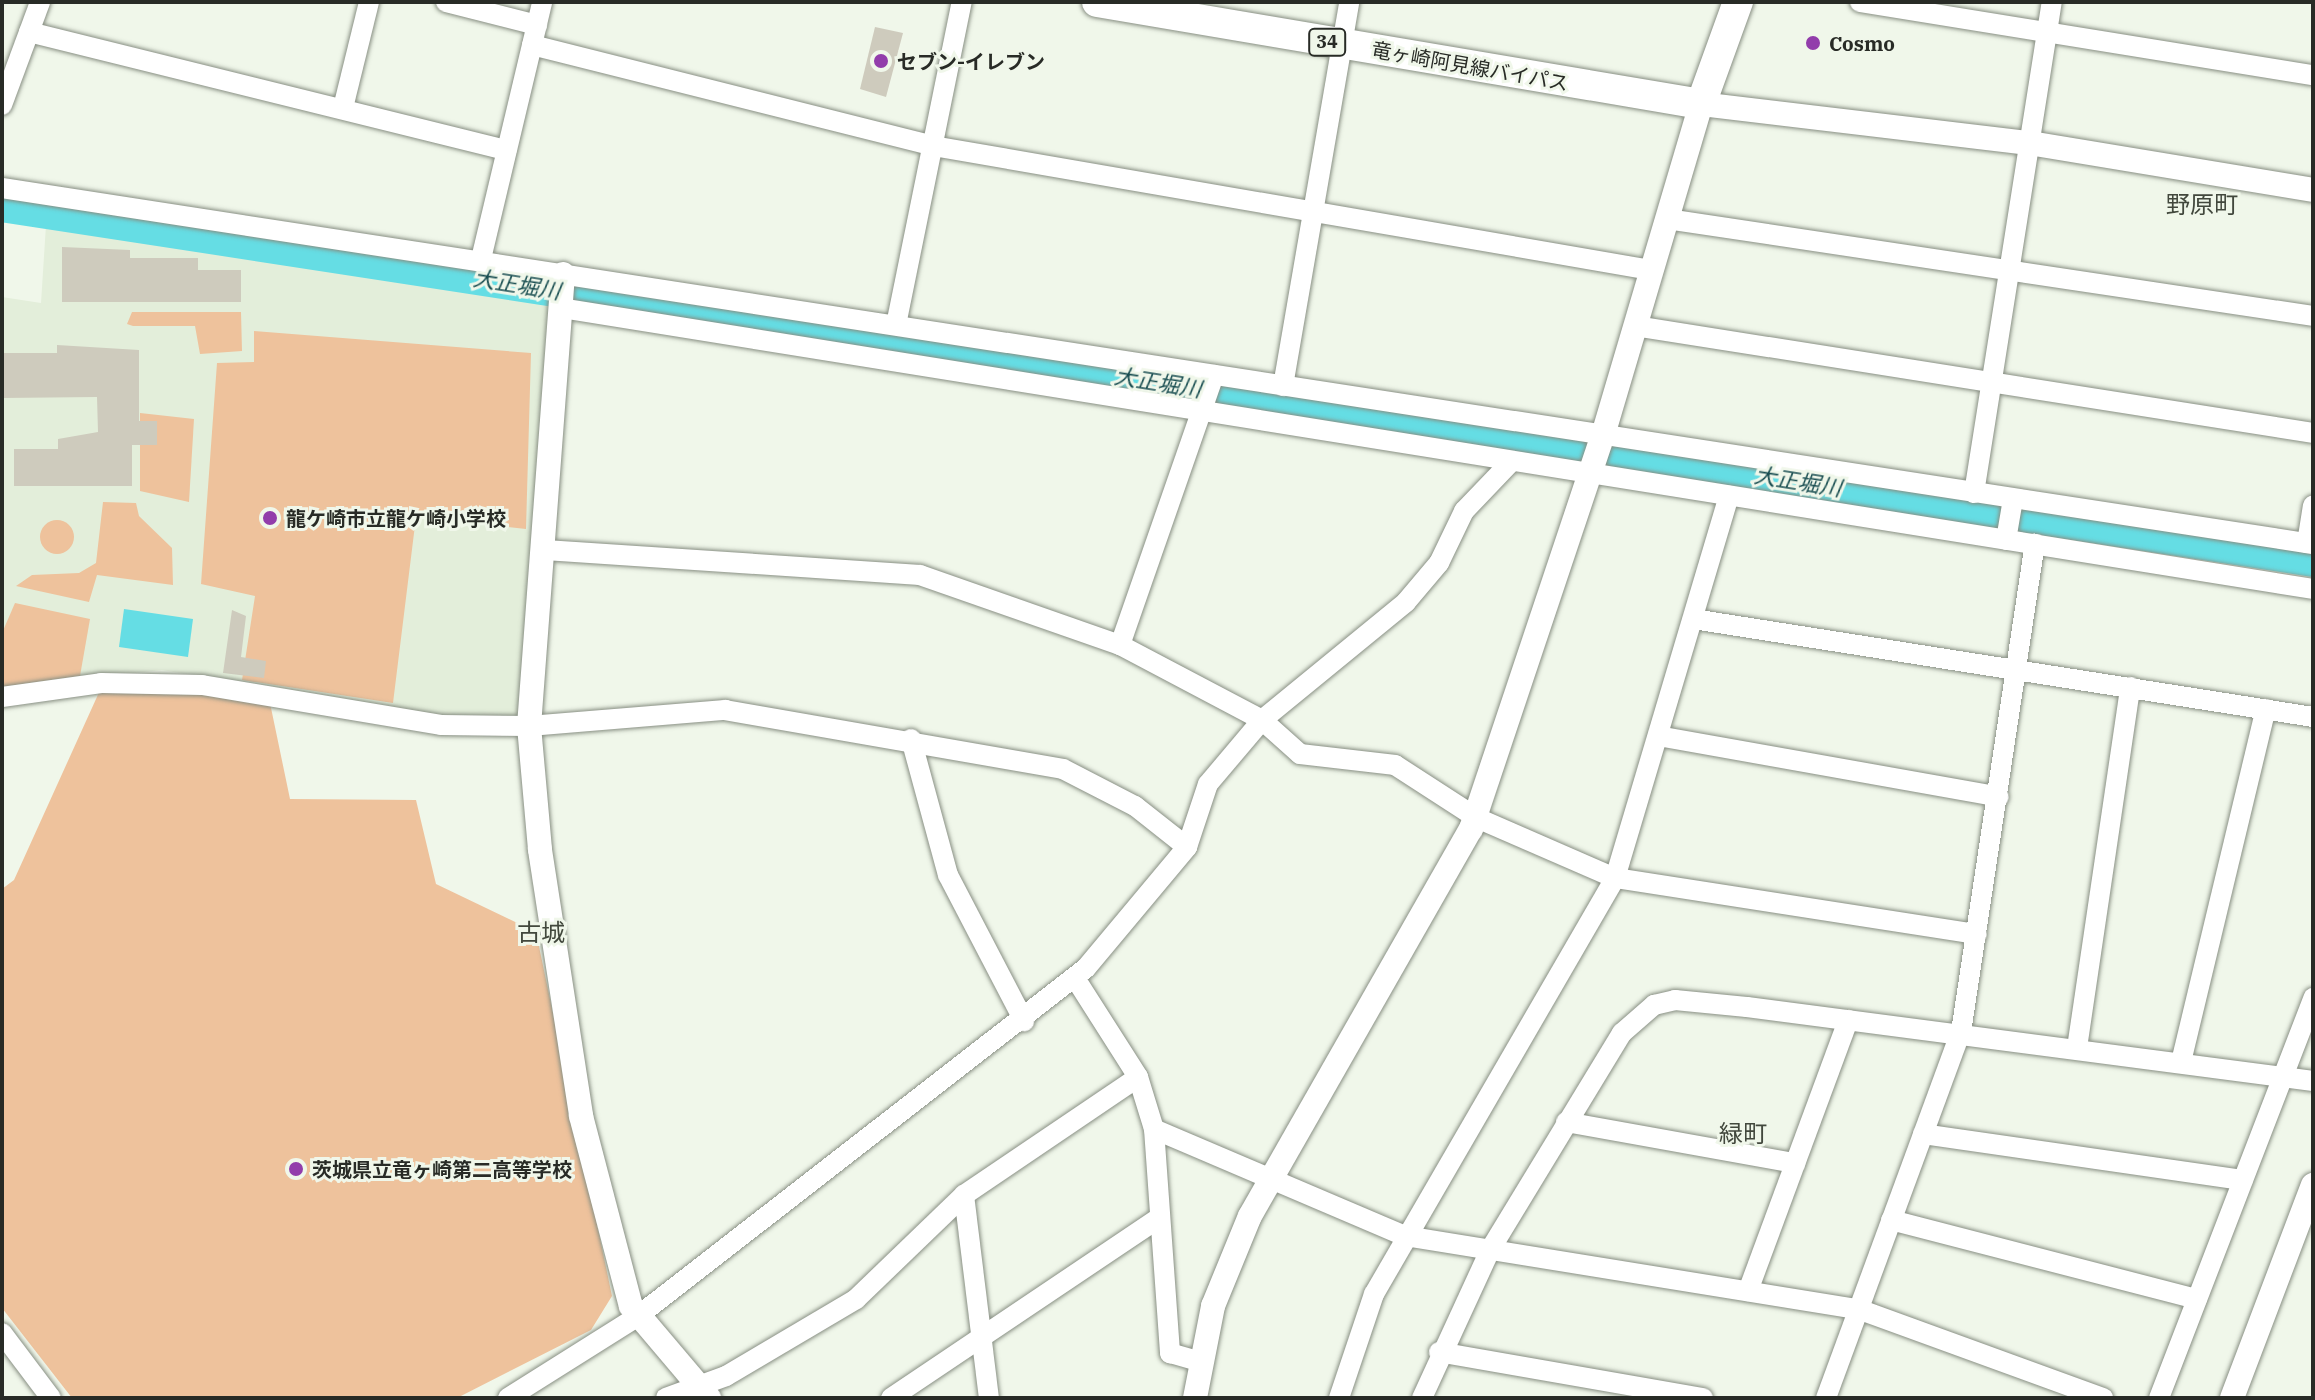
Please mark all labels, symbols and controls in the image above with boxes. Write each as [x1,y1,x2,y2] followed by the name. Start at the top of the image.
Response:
[1307,28,1347,56] road number: 34
[1829,31,1895,55] place label: Cosmo
[1804,34,1822,52] marker: Cosmo
[1369,37,1571,95] street label: 竜ヶ崎阿見線バイパス
[897,49,1045,73] place label: セブン-イレブン
[872,52,890,70] marker: セブン-イレブン
[2166,191,2238,219] district label: 野原町
[471,264,563,304] water label: 大正堀川
[1112,362,1204,402] water label: 大正堀川
[1752,461,1844,501] water label: 大正堀川
[286,506,506,530] place label: 龍ケ崎市立龍ケ崎小学校
[261,509,279,527] marker: 龍ケ崎市立龍ケ崎小学校
[517,919,565,947] district label: 古城
[1719,1120,1767,1148] district label: 緑町
[312,1157,572,1181] place label: 茨城県立竜ヶ崎第二高等学校
[287,1160,305,1178] marker: 茨城県立竜ヶ崎第二高等学校

